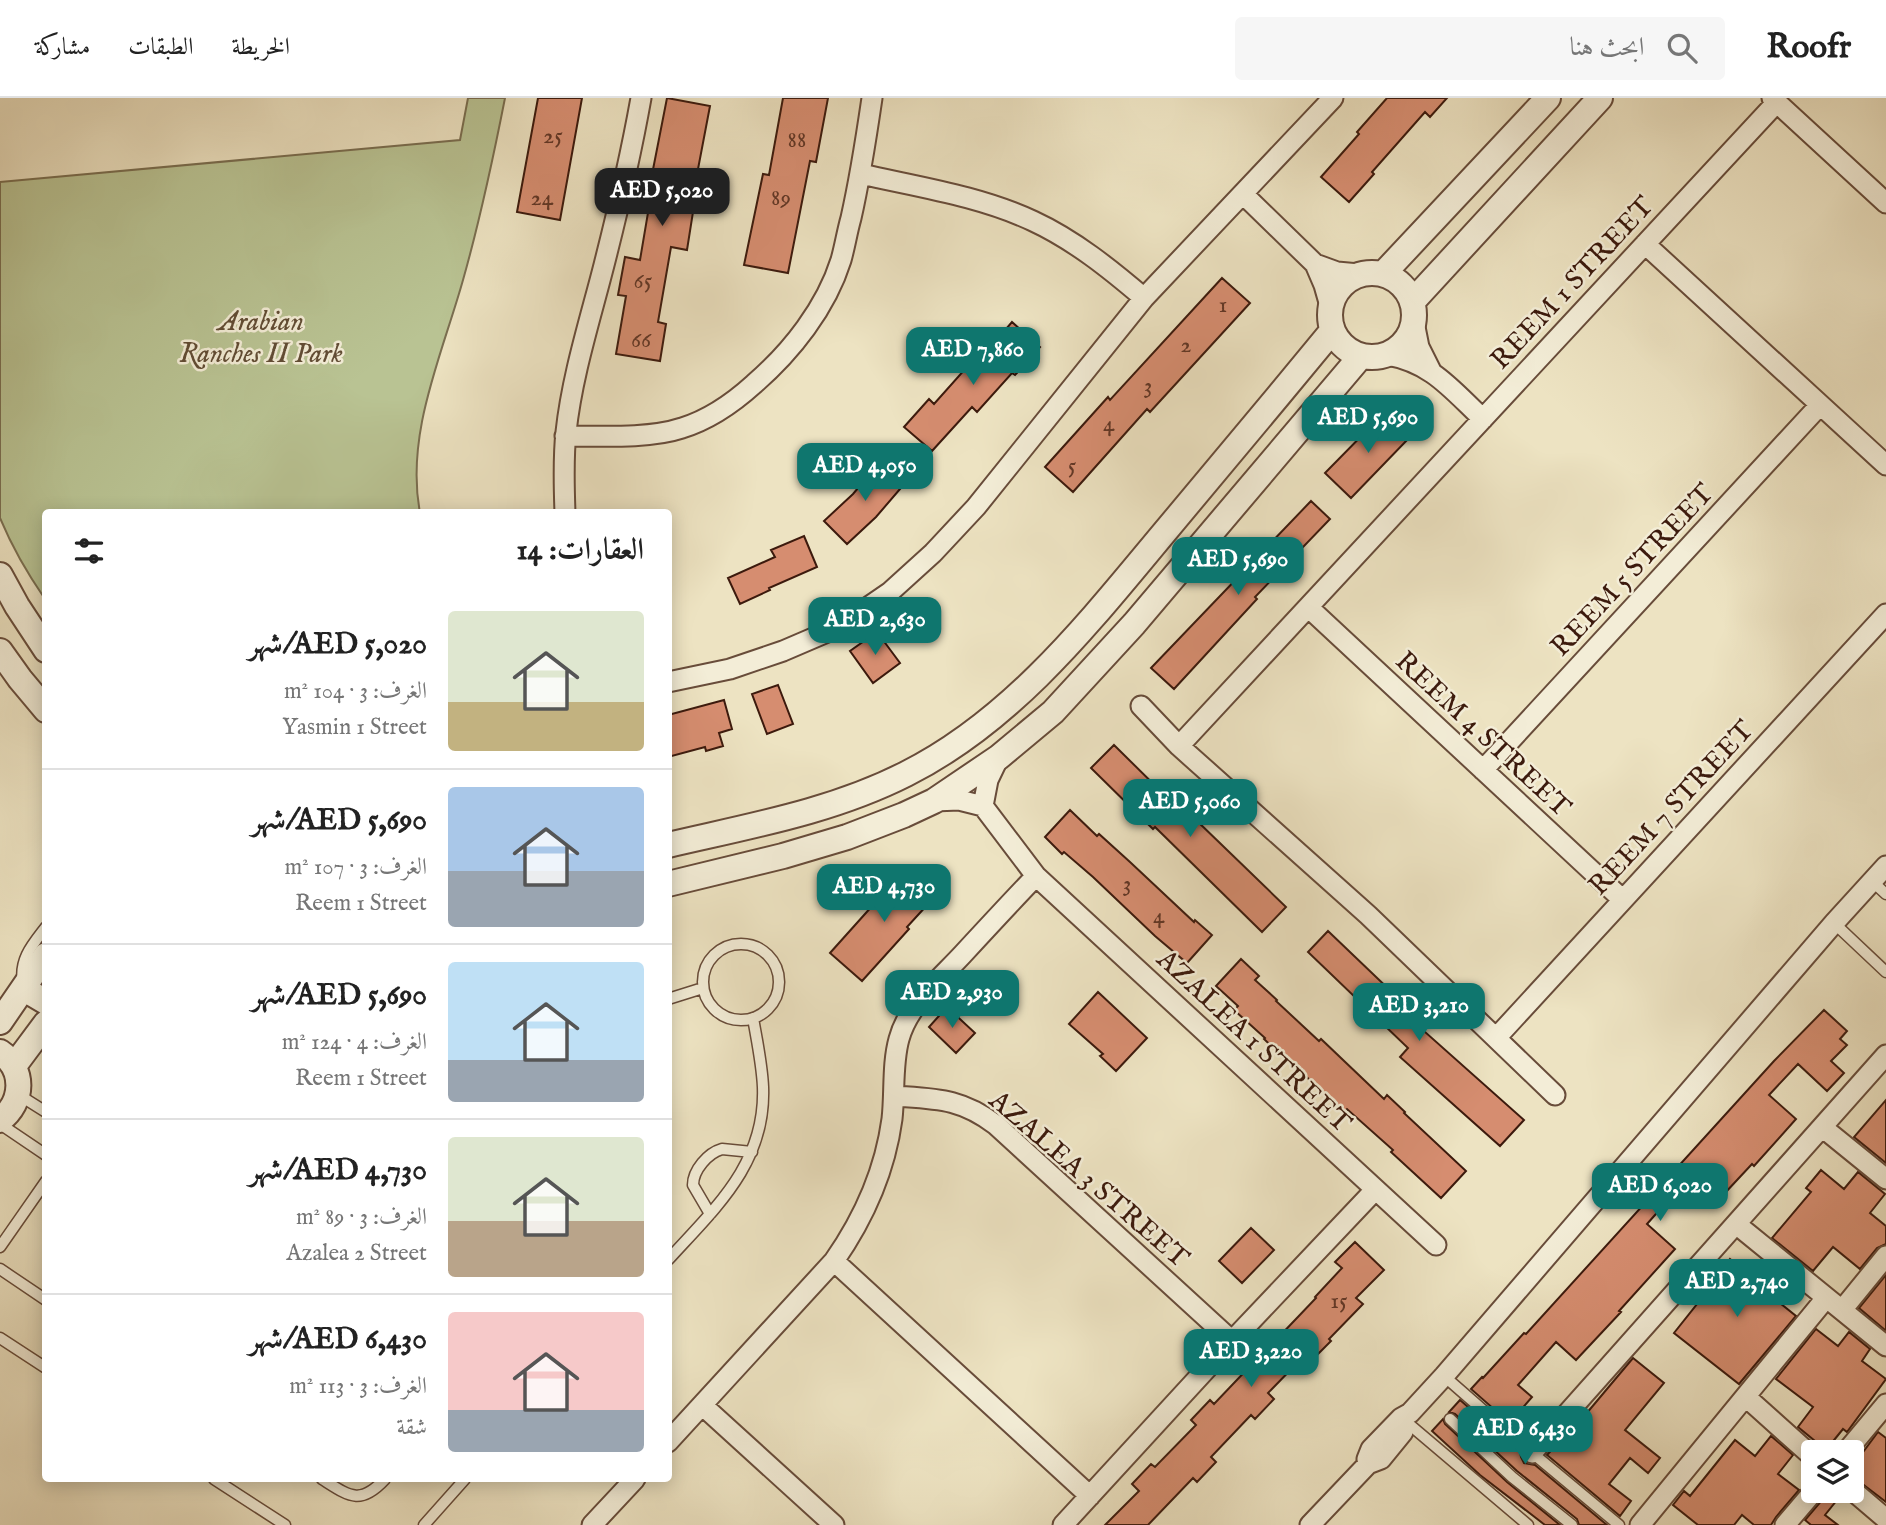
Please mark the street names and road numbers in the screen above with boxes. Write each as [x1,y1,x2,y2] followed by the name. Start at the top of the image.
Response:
[1484,189,1662,378] street label: REEM 1 STREET
[1544,477,1722,664] street label: REEM 5 STREET
[1387,645,1578,826] street label: REEM 4 STREET
[1582,713,1762,904] street label: REEM 7 STREET
[1148,942,1358,1141] street label: AZALEA 1 STREET
[980,1083,1196,1277] street label: AZALEA 3 STREET

